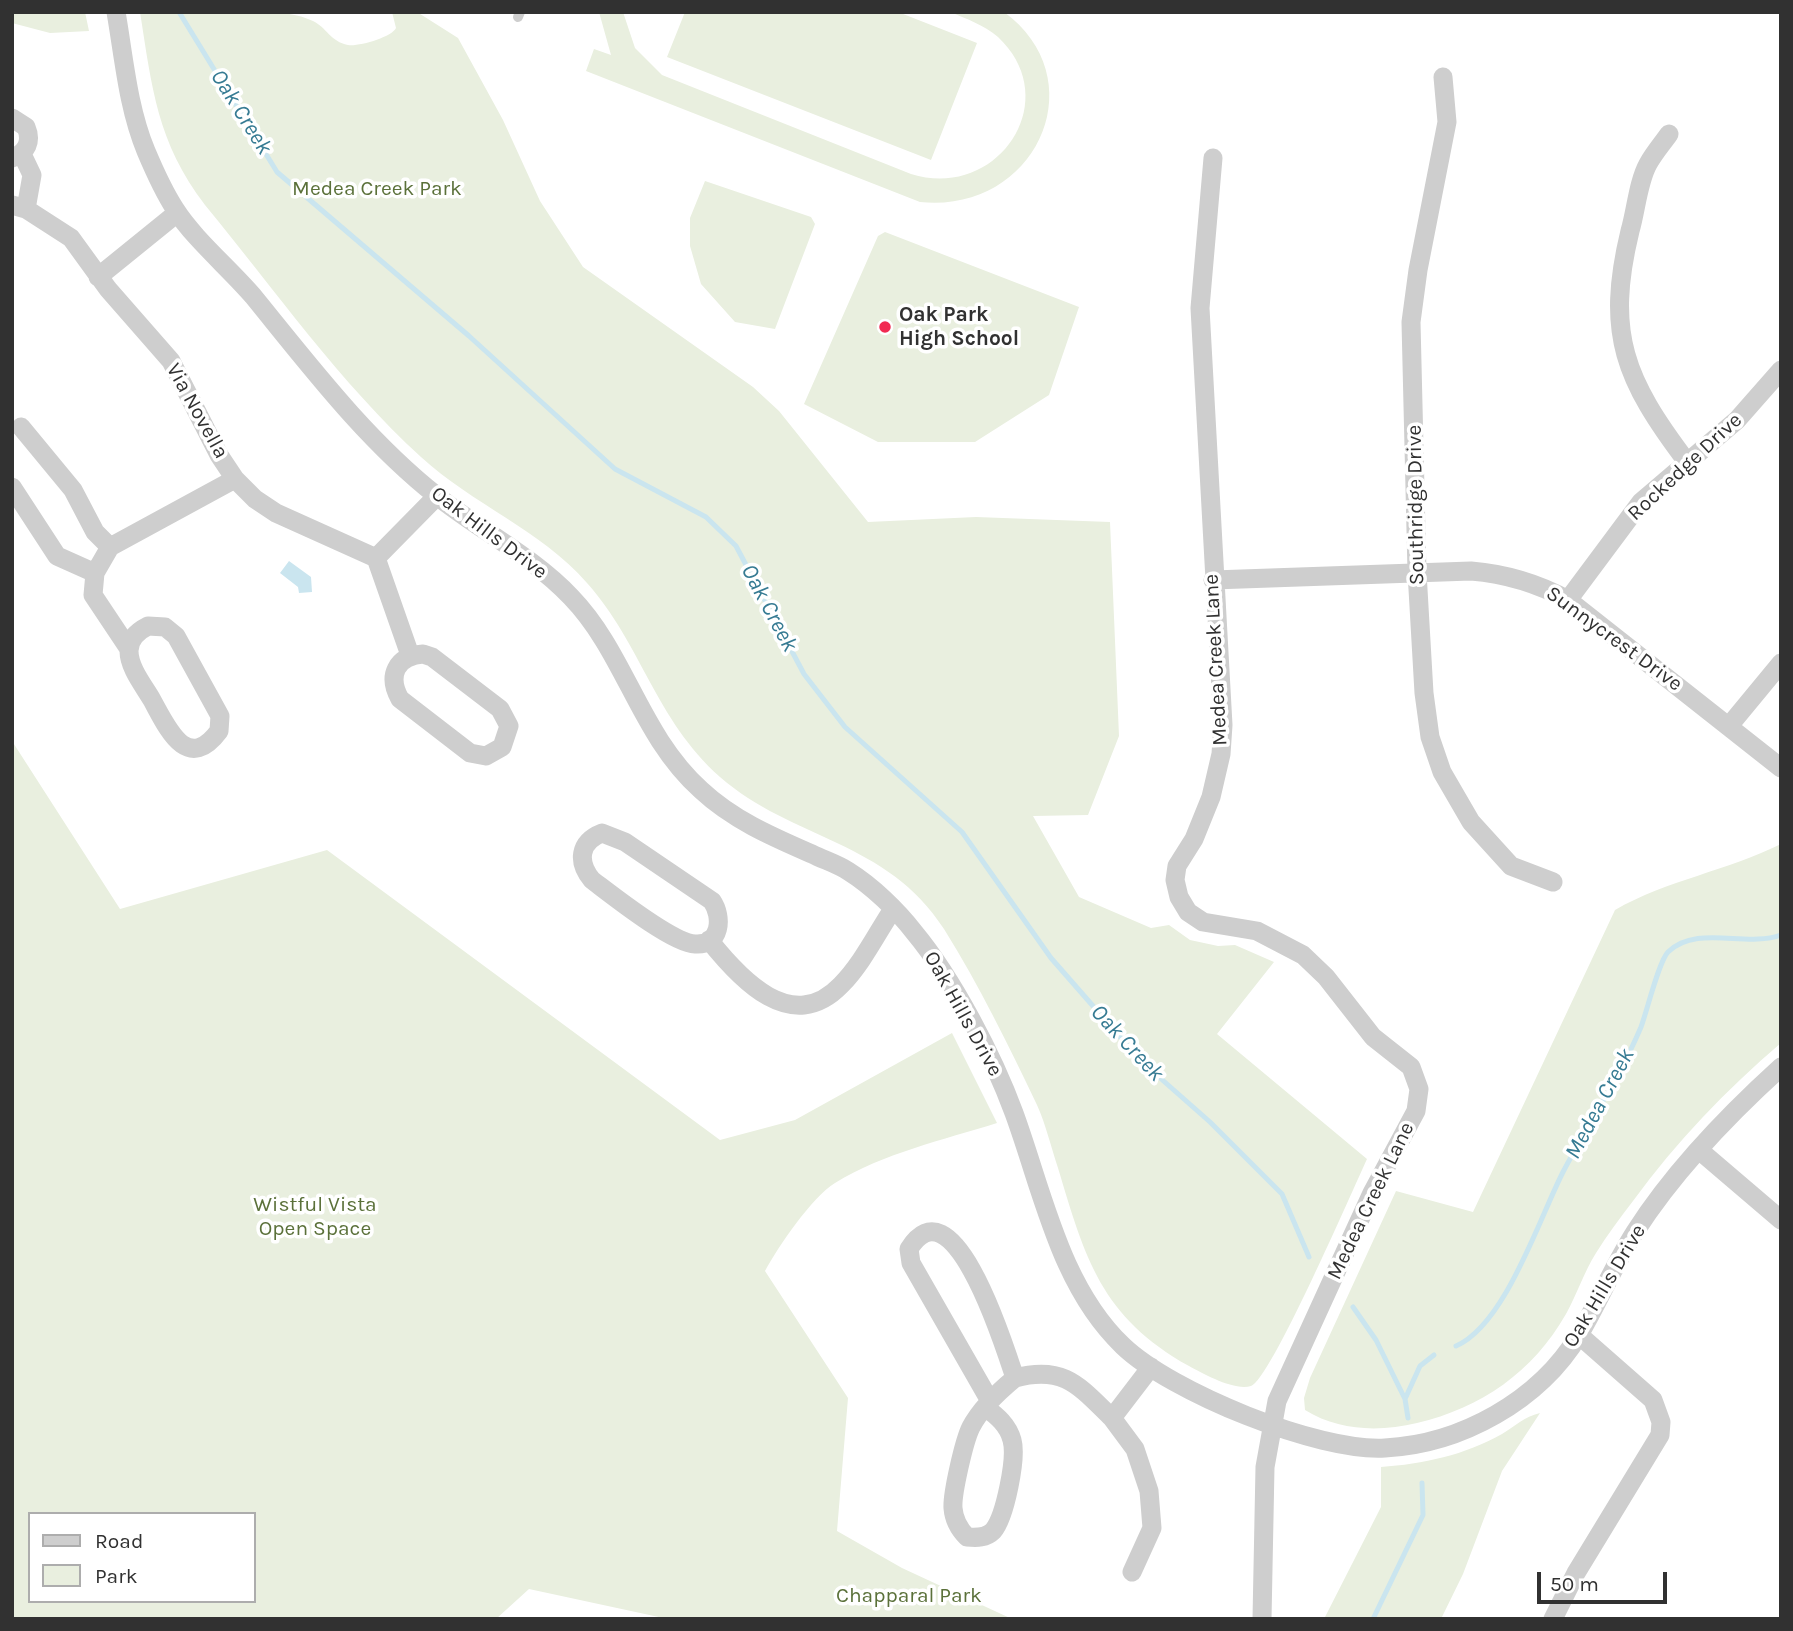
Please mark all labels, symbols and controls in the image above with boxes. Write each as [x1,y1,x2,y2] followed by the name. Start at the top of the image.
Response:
[204,64,278,160] water label: Oak Creek
[292,176,462,202] park label: Medea Creek Park
[899,302,1019,352] place label: Oak Park High School
[877,319,893,335] marker: Oak Park High School
[160,359,234,463] street label: Via Novella
[1623,408,1747,526] street label: Rockedge Drive
[1402,425,1430,585] street label: Southridge Drive
[426,481,552,585] street label: Oak Hills Drive
[734,560,804,656] water label: Oak Creek
[1199,573,1233,747] street label: Medea Creek Lane
[1541,581,1687,697] street label: Sunnycrest Drive
[918,947,1008,1081] street label: Oak Hills Drive
[1084,999,1170,1087] water label: Oak Creek
[1559,1044,1641,1164] water label: Medea Creek
[1322,1118,1420,1284] street label: Medea Creek Lane
[253,1192,377,1242] park label: Wistful Vista Open Space
[1558,1220,1652,1352] street label: Oak Hills Drive
[28,1512,256,1603] legend
[95,1529,143,1553] text: Road
[1541,1558,1671,1602] scale bar
[95,1564,138,1588] text: Park
[1550,1572,1599,1596] text: 50 m
[836,1583,982,1609] park label: Chapparal Park

